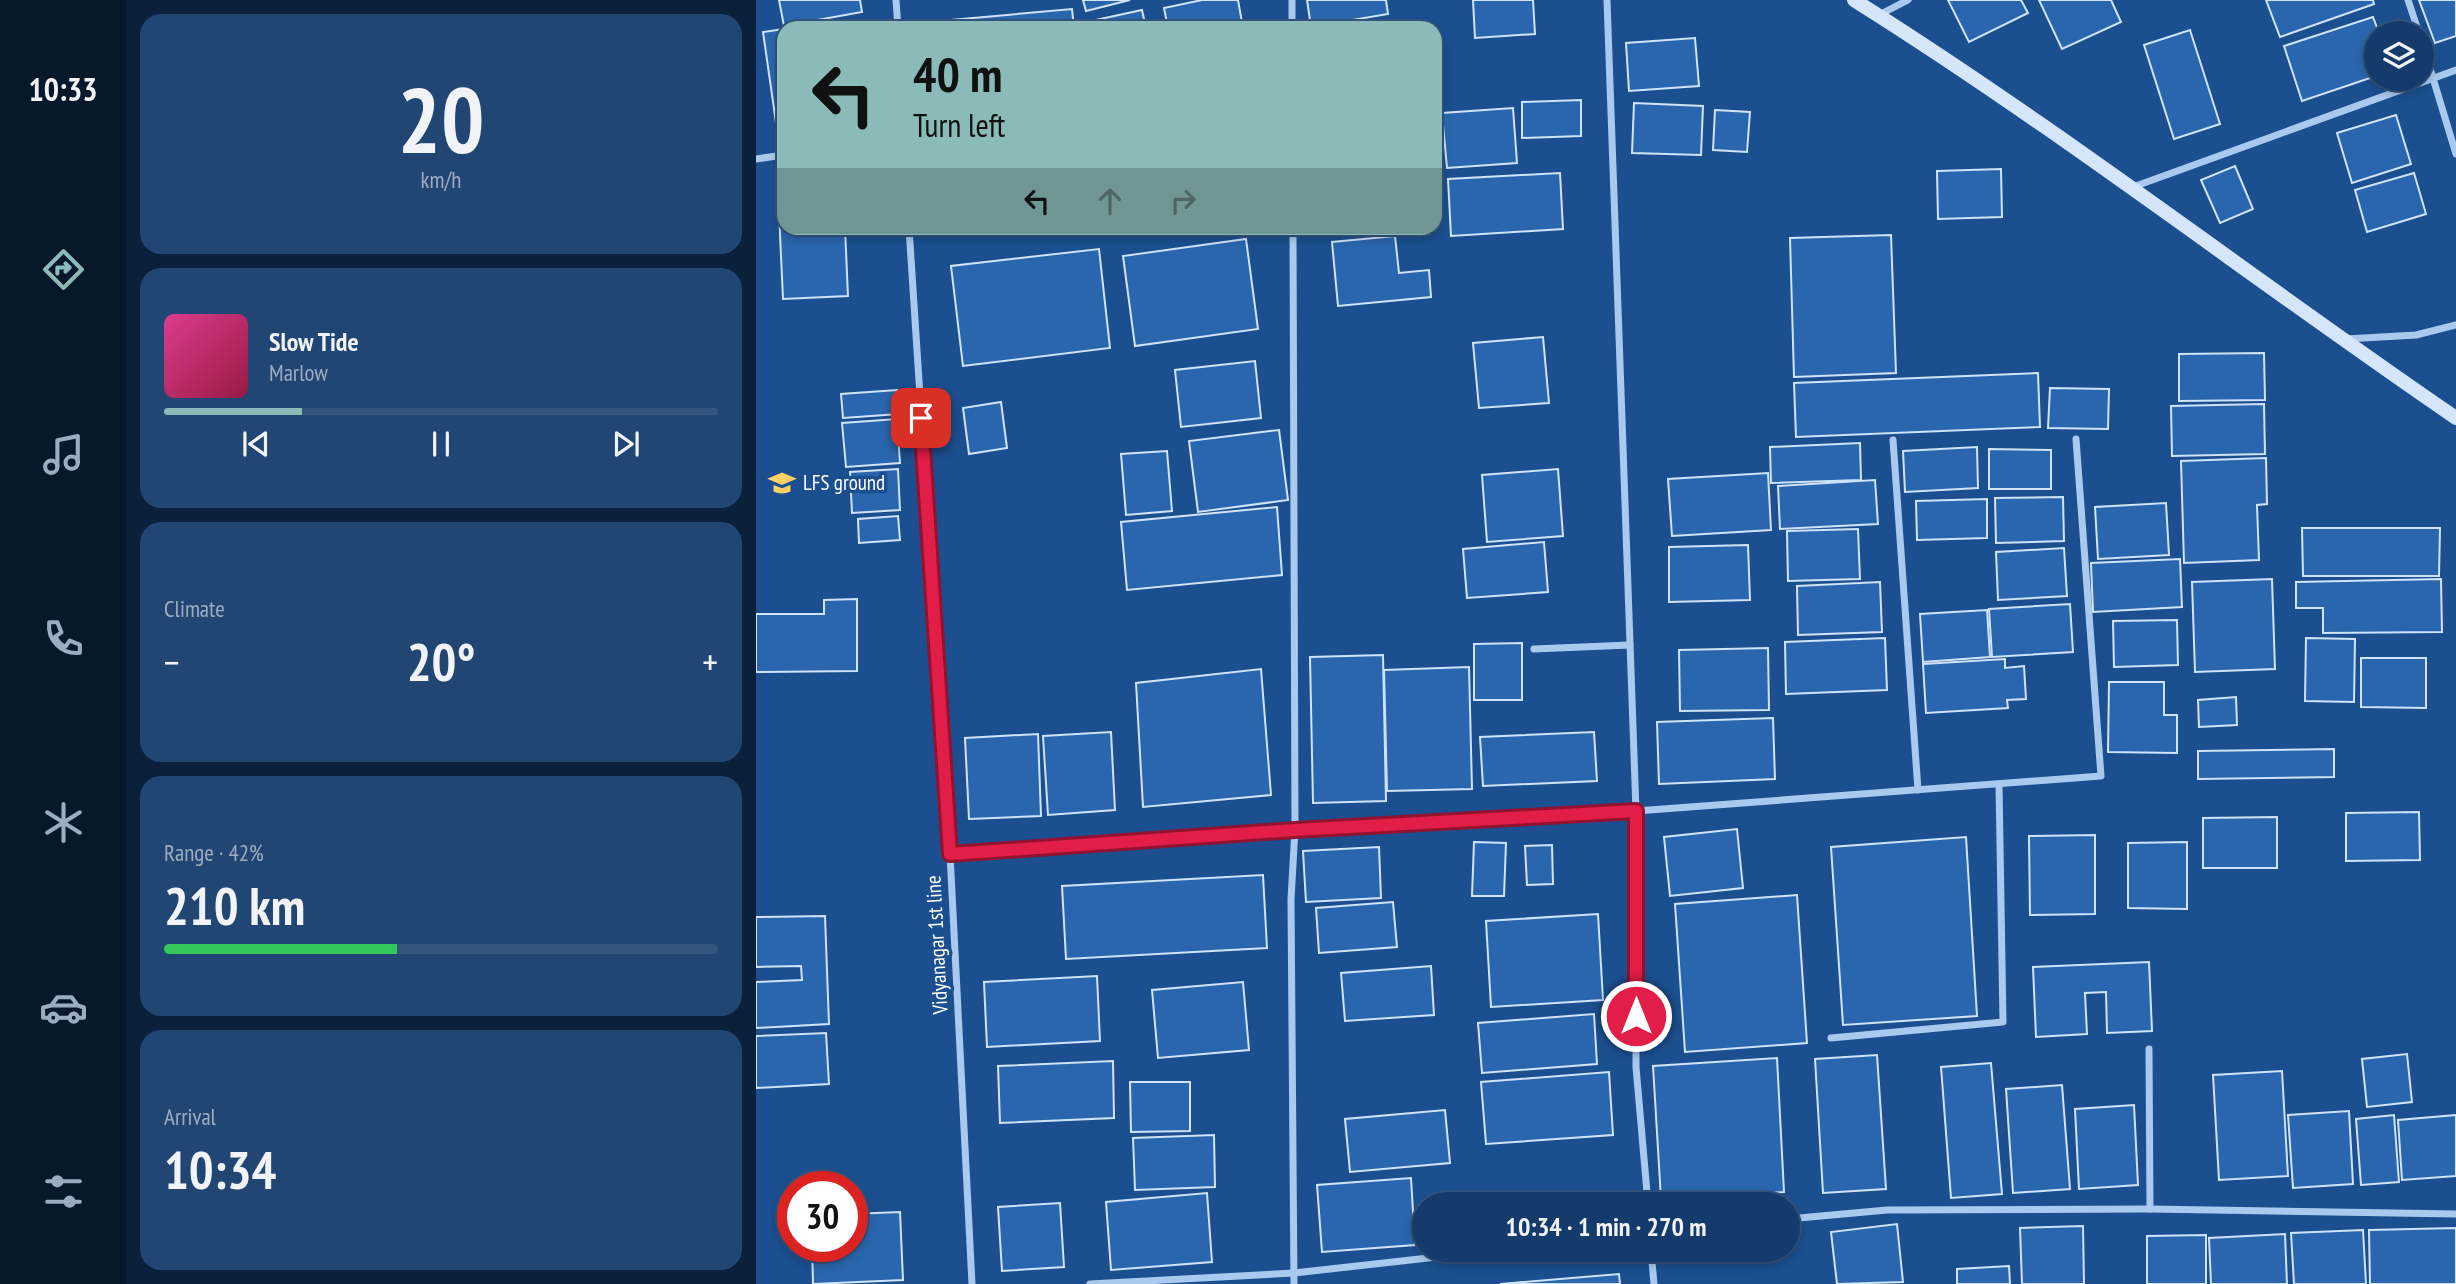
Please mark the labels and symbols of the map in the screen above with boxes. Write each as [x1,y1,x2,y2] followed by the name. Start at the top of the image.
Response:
[891,388,951,448] pin
[767,468,797,498] school or university icon: LFS ground
[803,469,885,496] place label: LFS ground
[919,875,954,1016] street label: Vidyanagar 1st line
[1599,979,1673,1053] position arrow
[777,1171,868,1262] speed limit sign: 30

